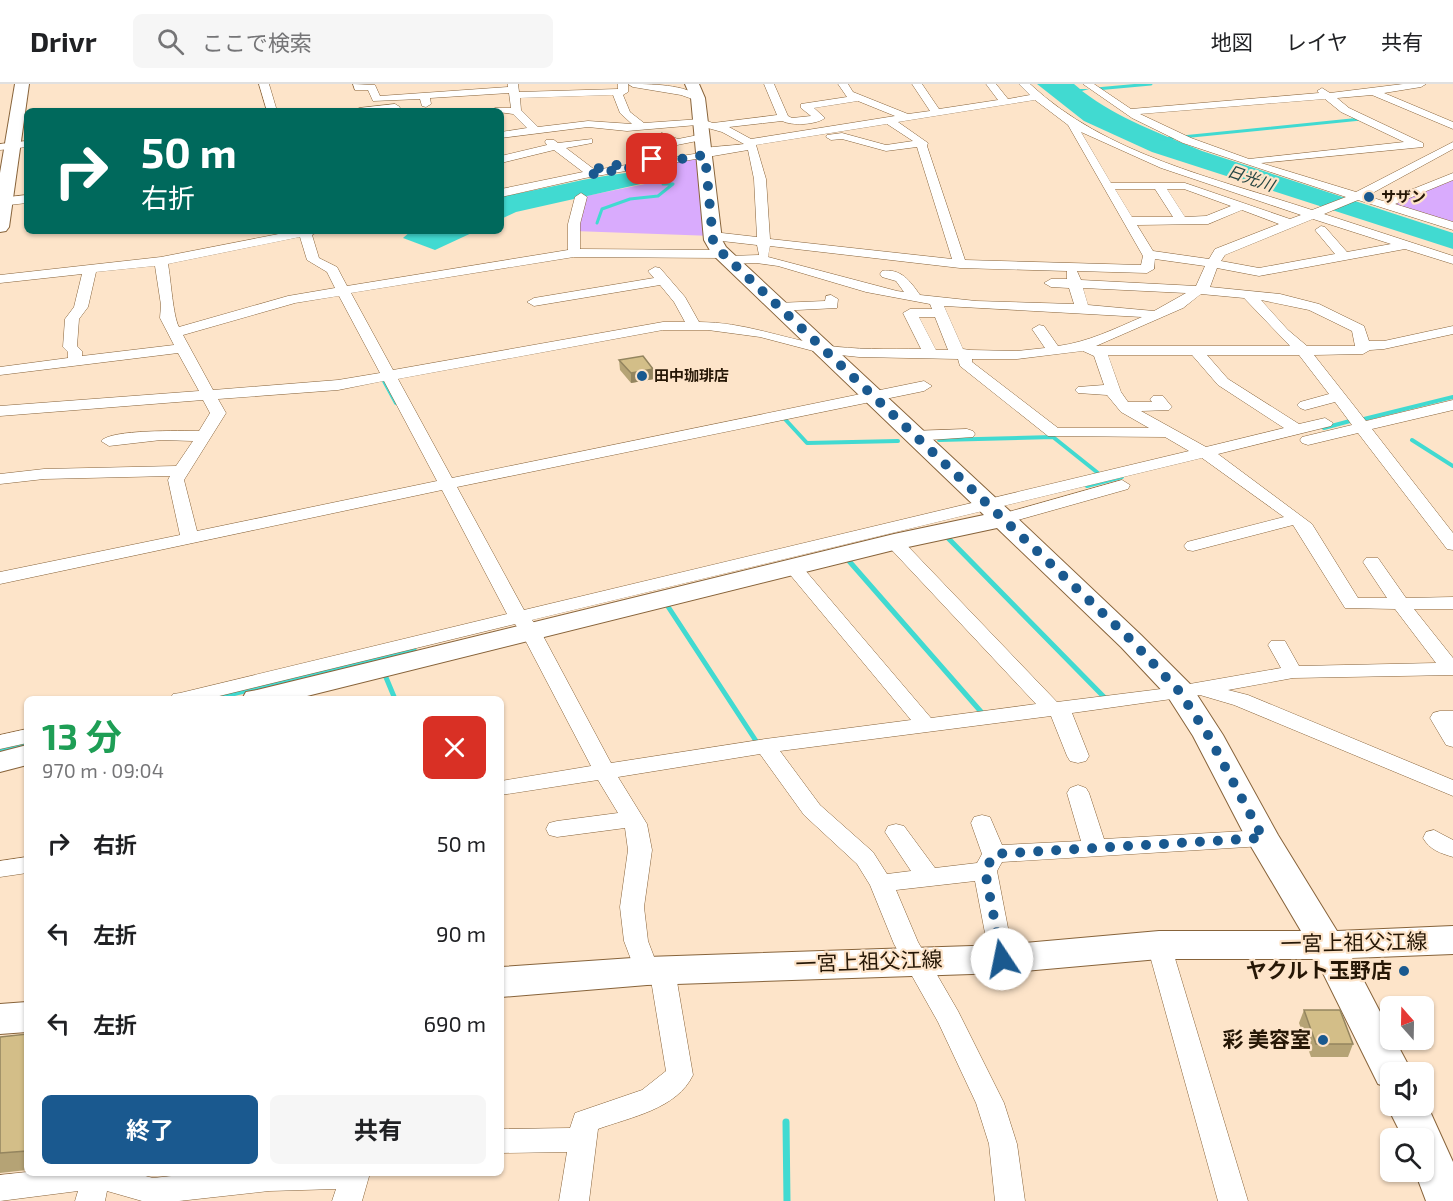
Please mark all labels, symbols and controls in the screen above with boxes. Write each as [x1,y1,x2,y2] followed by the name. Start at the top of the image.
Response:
[133,14,553,68] search box
[30,24,97,58] text: Drivr
[154,25,187,58] icon: search
[202,29,312,55] text: ここで検索
[1211,29,1253,54] text: 地図
[1286,29,1348,54] text: レイヤ
[1381,29,1423,54] text: 共有
[141,126,237,176] text: 50 m
[42,132,120,210] icon: right
[626,133,677,184] pin
[635,142,668,175] icon: arrive
[1225,161,1279,195] water label: 日光川
[141,181,195,213] text: 右折
[1381,187,1426,205] place label: サザン
[1362,190,1376,204] marker: サザン
[654,366,729,384] place label: 田中珈琲店
[635,369,649,383] marker: 田中珈琲店
[42,714,122,757] text: 13 分
[423,716,486,779] button: close
[42,758,164,782] text: 970 m · 09:04
[42,827,75,860] icon: right
[437,830,486,856] text: 50 m
[93,831,137,857] text: 右折
[42,917,75,950] icon: left
[436,920,486,946] text: 90 m
[93,921,137,947] text: 左折
[970,927,1034,991] position arrow
[1280,928,1428,955] street label: 一宮上祖父江線
[795,945,943,976] street label: 一宮上祖父江線
[1246,957,1392,982] place label: ヤクルト玉野店
[1397,964,1411,978] marker: ヤクルト玉野店
[1380,996,1434,1050] north arrow
[1380,996,1434,1182] map controls
[42,1007,75,1040] icon: left
[423,1010,486,1036] text: 690 m
[93,1011,137,1037] text: 左折
[1222,1026,1311,1051] place label: 彩 美容室
[1316,1033,1330,1047] marker: 彩 美容室
[1380,1062,1434,1116] button: sound
[42,1095,258,1164] button: 終了
[270,1095,486,1164] button: 共有
[1380,1128,1434,1182] button: search

